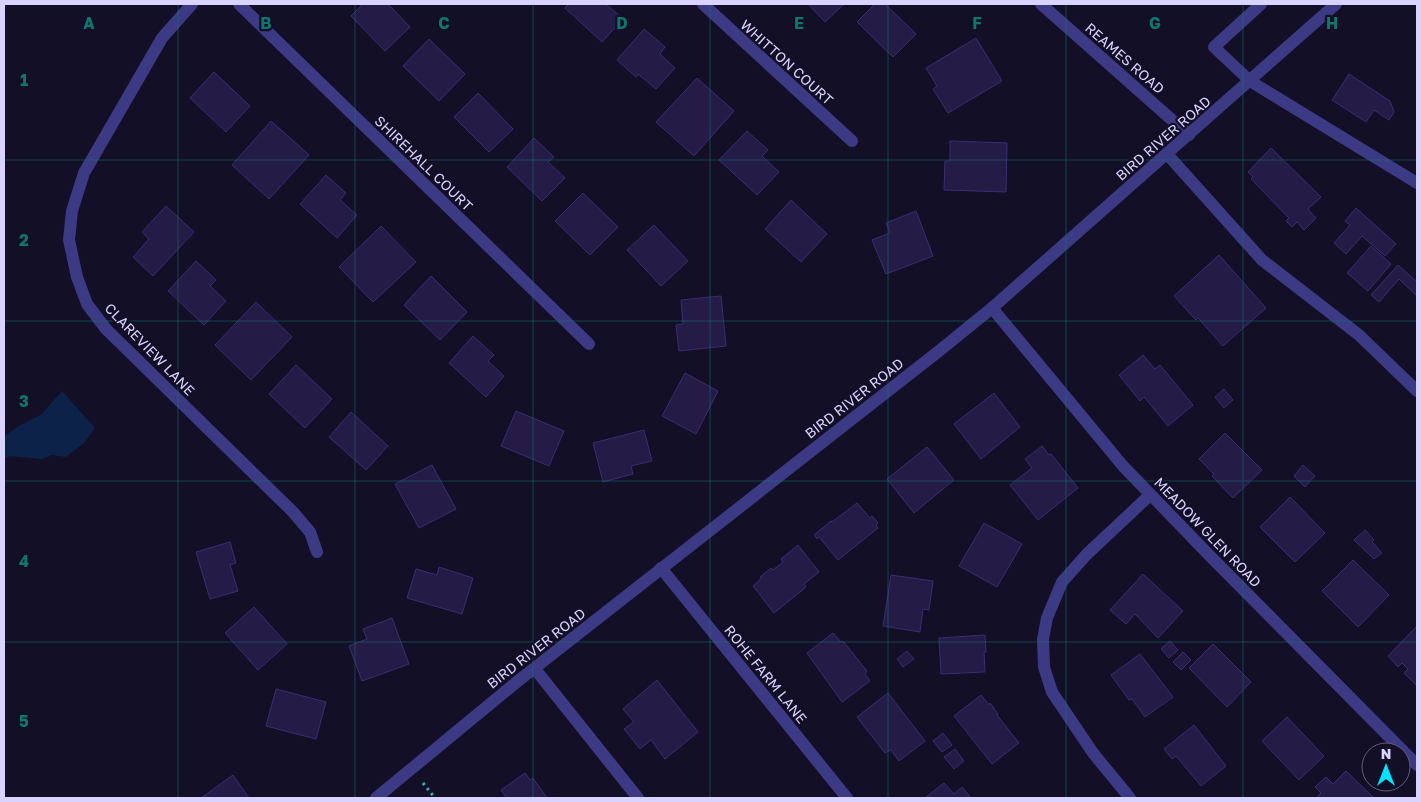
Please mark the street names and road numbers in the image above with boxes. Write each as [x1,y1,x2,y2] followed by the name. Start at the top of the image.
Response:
[737,16,837,108] street label: WHITTON COURT
[1082,19,1168,97] street label: REAMES ROAD
[1112,92,1214,184] street label: BIRD RIVER ROAD
[371,112,477,214] street label: SHIREHALL COURT
[102,299,198,399] street label: CLAREVIEW LANE
[801,354,907,442] street label: BIRD RIVER ROAD
[1151,473,1265,591] street label: MEADOW GLEN ROAD
[483,604,589,692] street label: BIRD RIVER ROAD
[721,621,811,727] street label: ROHE FARM LANE

